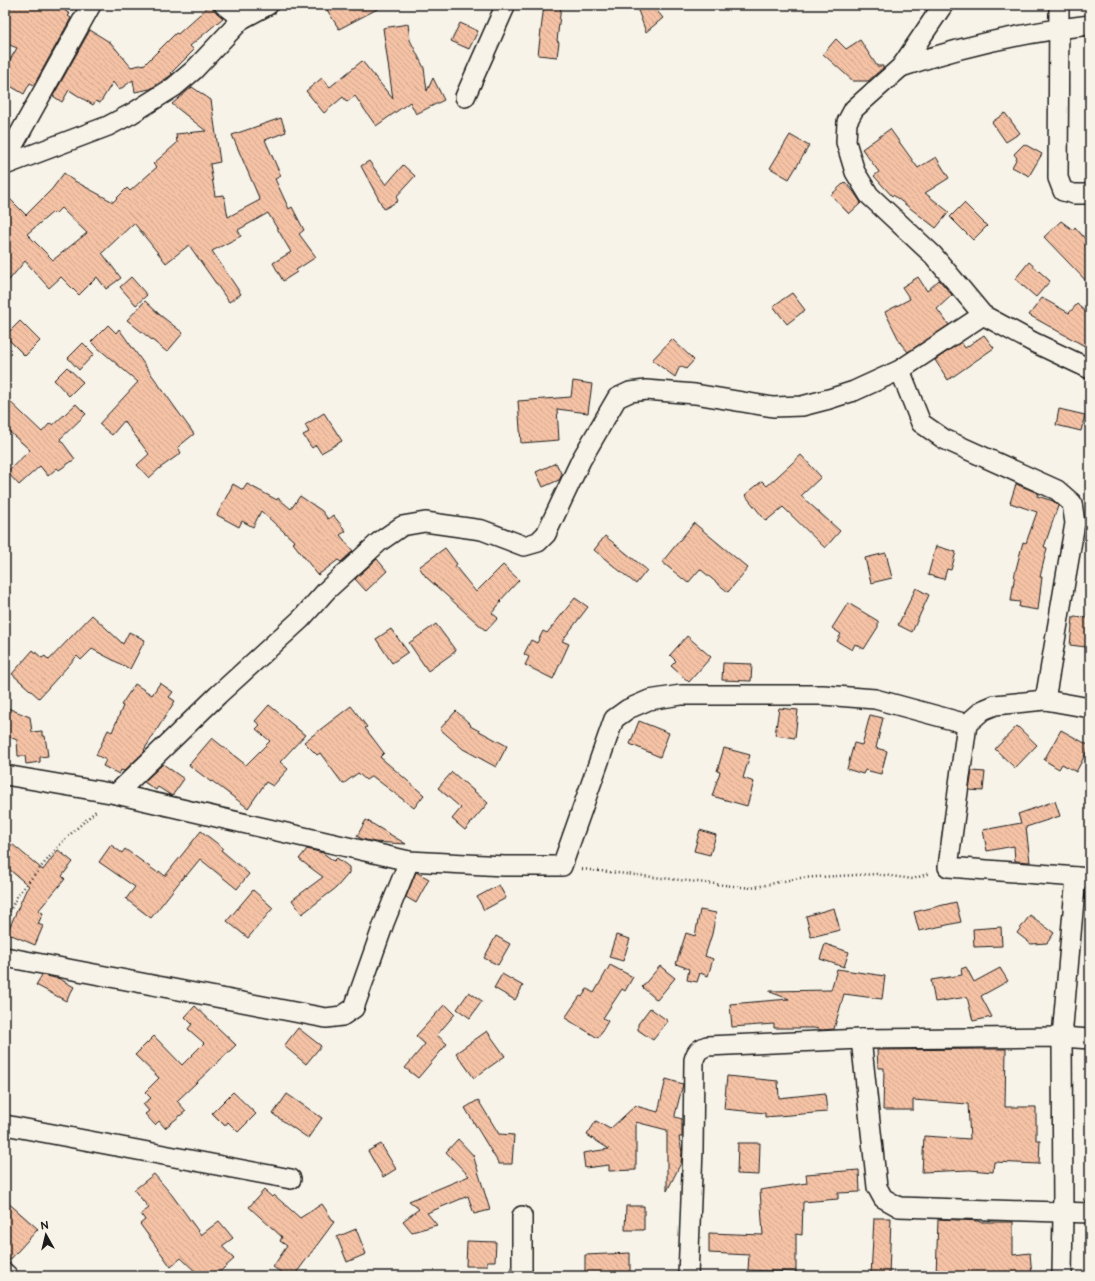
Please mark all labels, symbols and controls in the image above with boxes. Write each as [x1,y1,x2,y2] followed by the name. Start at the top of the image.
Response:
[26,1215,66,1255] north arrow
[40,1219,50,1233] text: N

